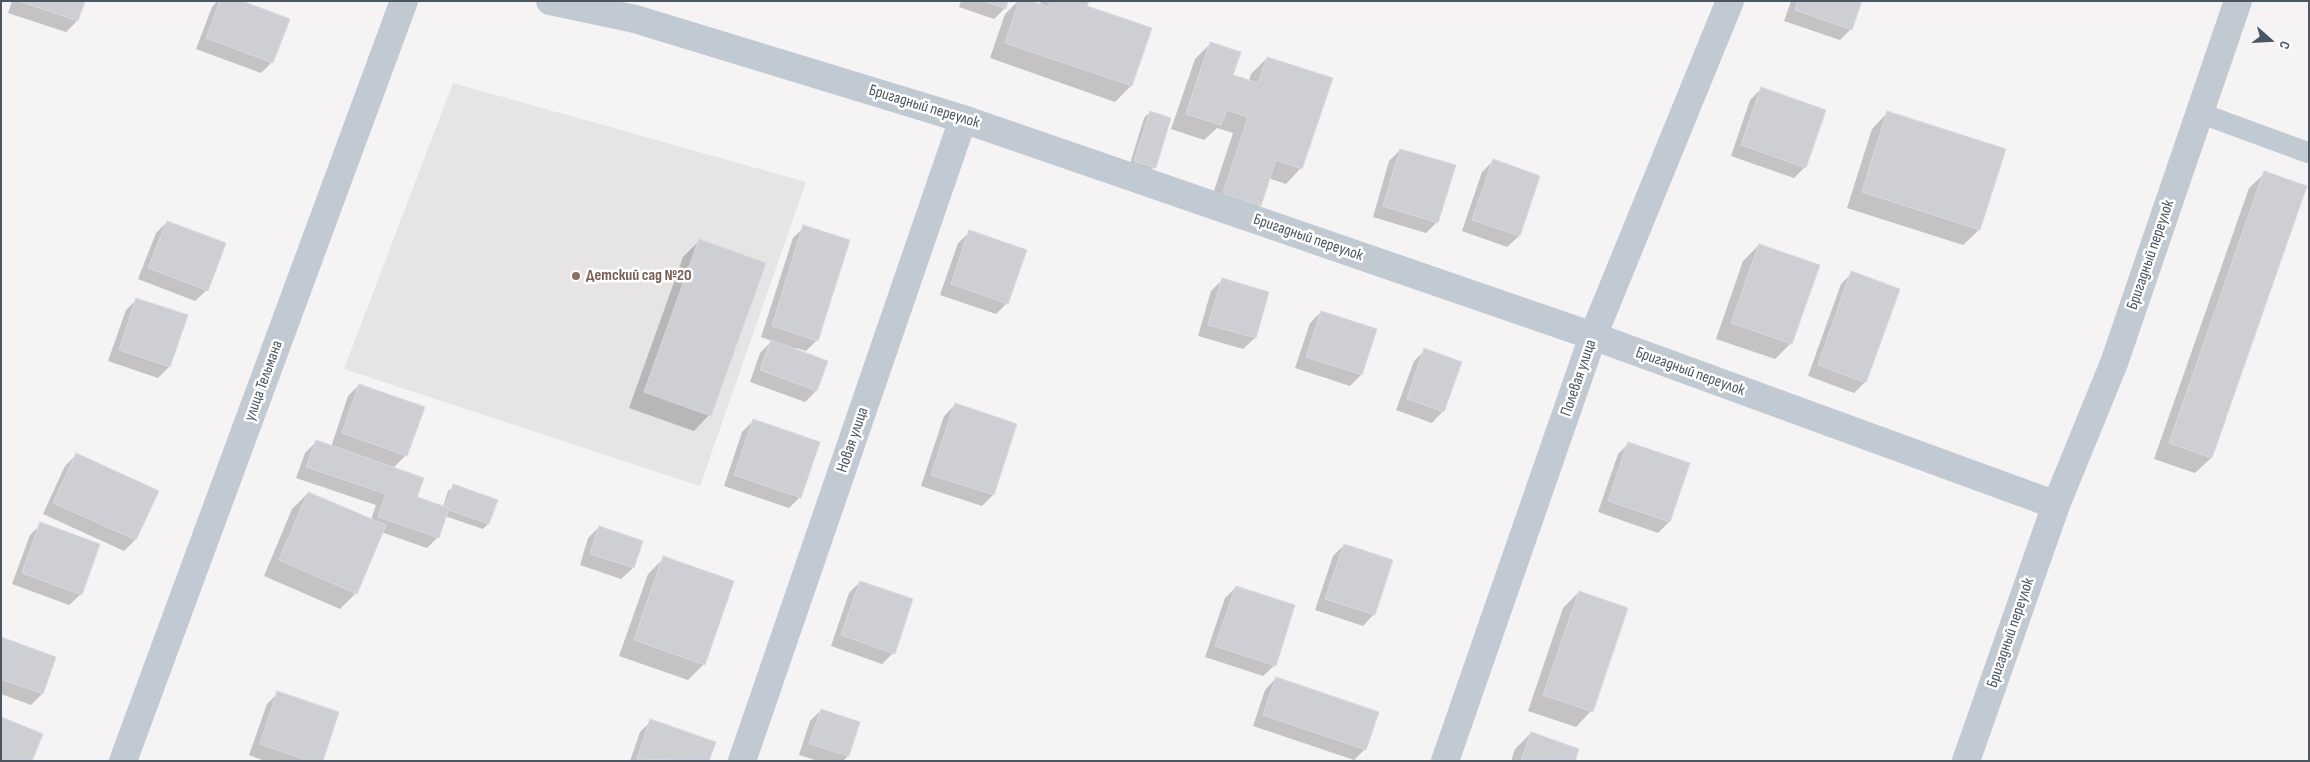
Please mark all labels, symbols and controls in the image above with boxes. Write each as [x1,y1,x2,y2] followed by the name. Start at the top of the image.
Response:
[2245,15,2295,65] north arrow
[2275,39,2294,51] text: С
[866,81,982,133] street label: Бригадный переулок
[2123,198,2179,312] street label: Бригадный переулок
[1251,210,1365,266] street label: Бригадный переулок
[586,266,692,286] place label: Детский сад №20
[570,270,582,282] marker: Детский сад №20
[1557,337,1601,419] street label: Полевая улица
[241,338,287,424] street label: улица Тельмана
[1633,343,1747,401] street label: Бригадный переулок
[833,405,873,475] street label: Новая улица
[1983,576,2039,690] street label: Бригадный переулок

